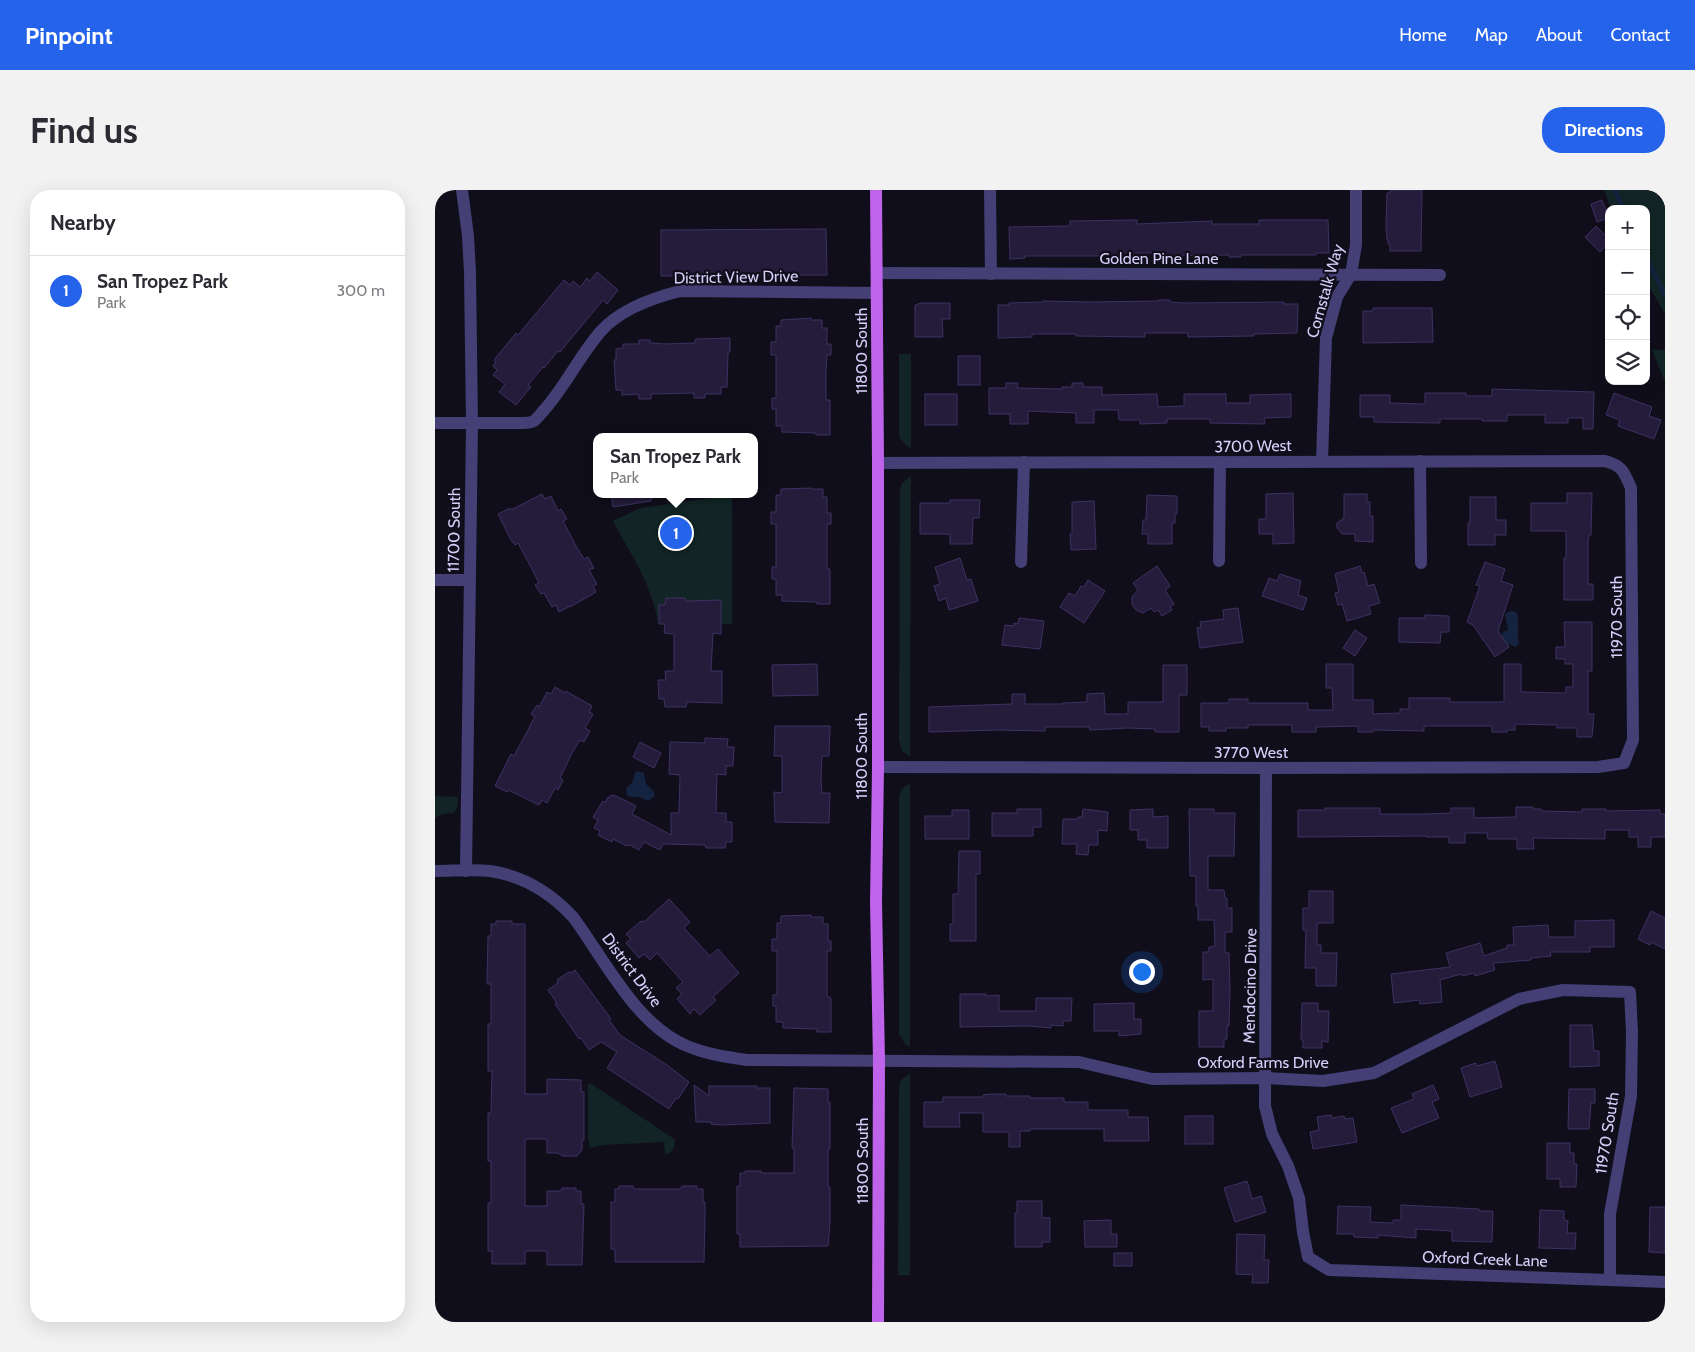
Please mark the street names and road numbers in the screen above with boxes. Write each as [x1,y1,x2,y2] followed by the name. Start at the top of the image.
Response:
[1303,242,1347,340] street label: Cornstalk Way
[1100,249,1218,268] street label: Golden Pine Lane
[673,266,799,288] street label: District View Drive
[852,308,871,394] street label: 11800 South
[1214,436,1292,456] street label: 3700 West
[444,487,464,573] street label: 11700 South
[1607,576,1626,658] street label: 11970 South
[852,713,871,799] street label: 11800 South
[1214,743,1289,762] street label: 3770 West
[1239,928,1261,1044] street label: Mendocino Drive
[598,929,666,1011] street label: District Drive
[1197,1053,1329,1072] street label: Oxford Farms Drive
[1591,1091,1623,1175] street label: 11970 South
[853,1118,872,1204] street label: 11800 South
[1422,1247,1548,1271] street label: Oxford Creek Lane

